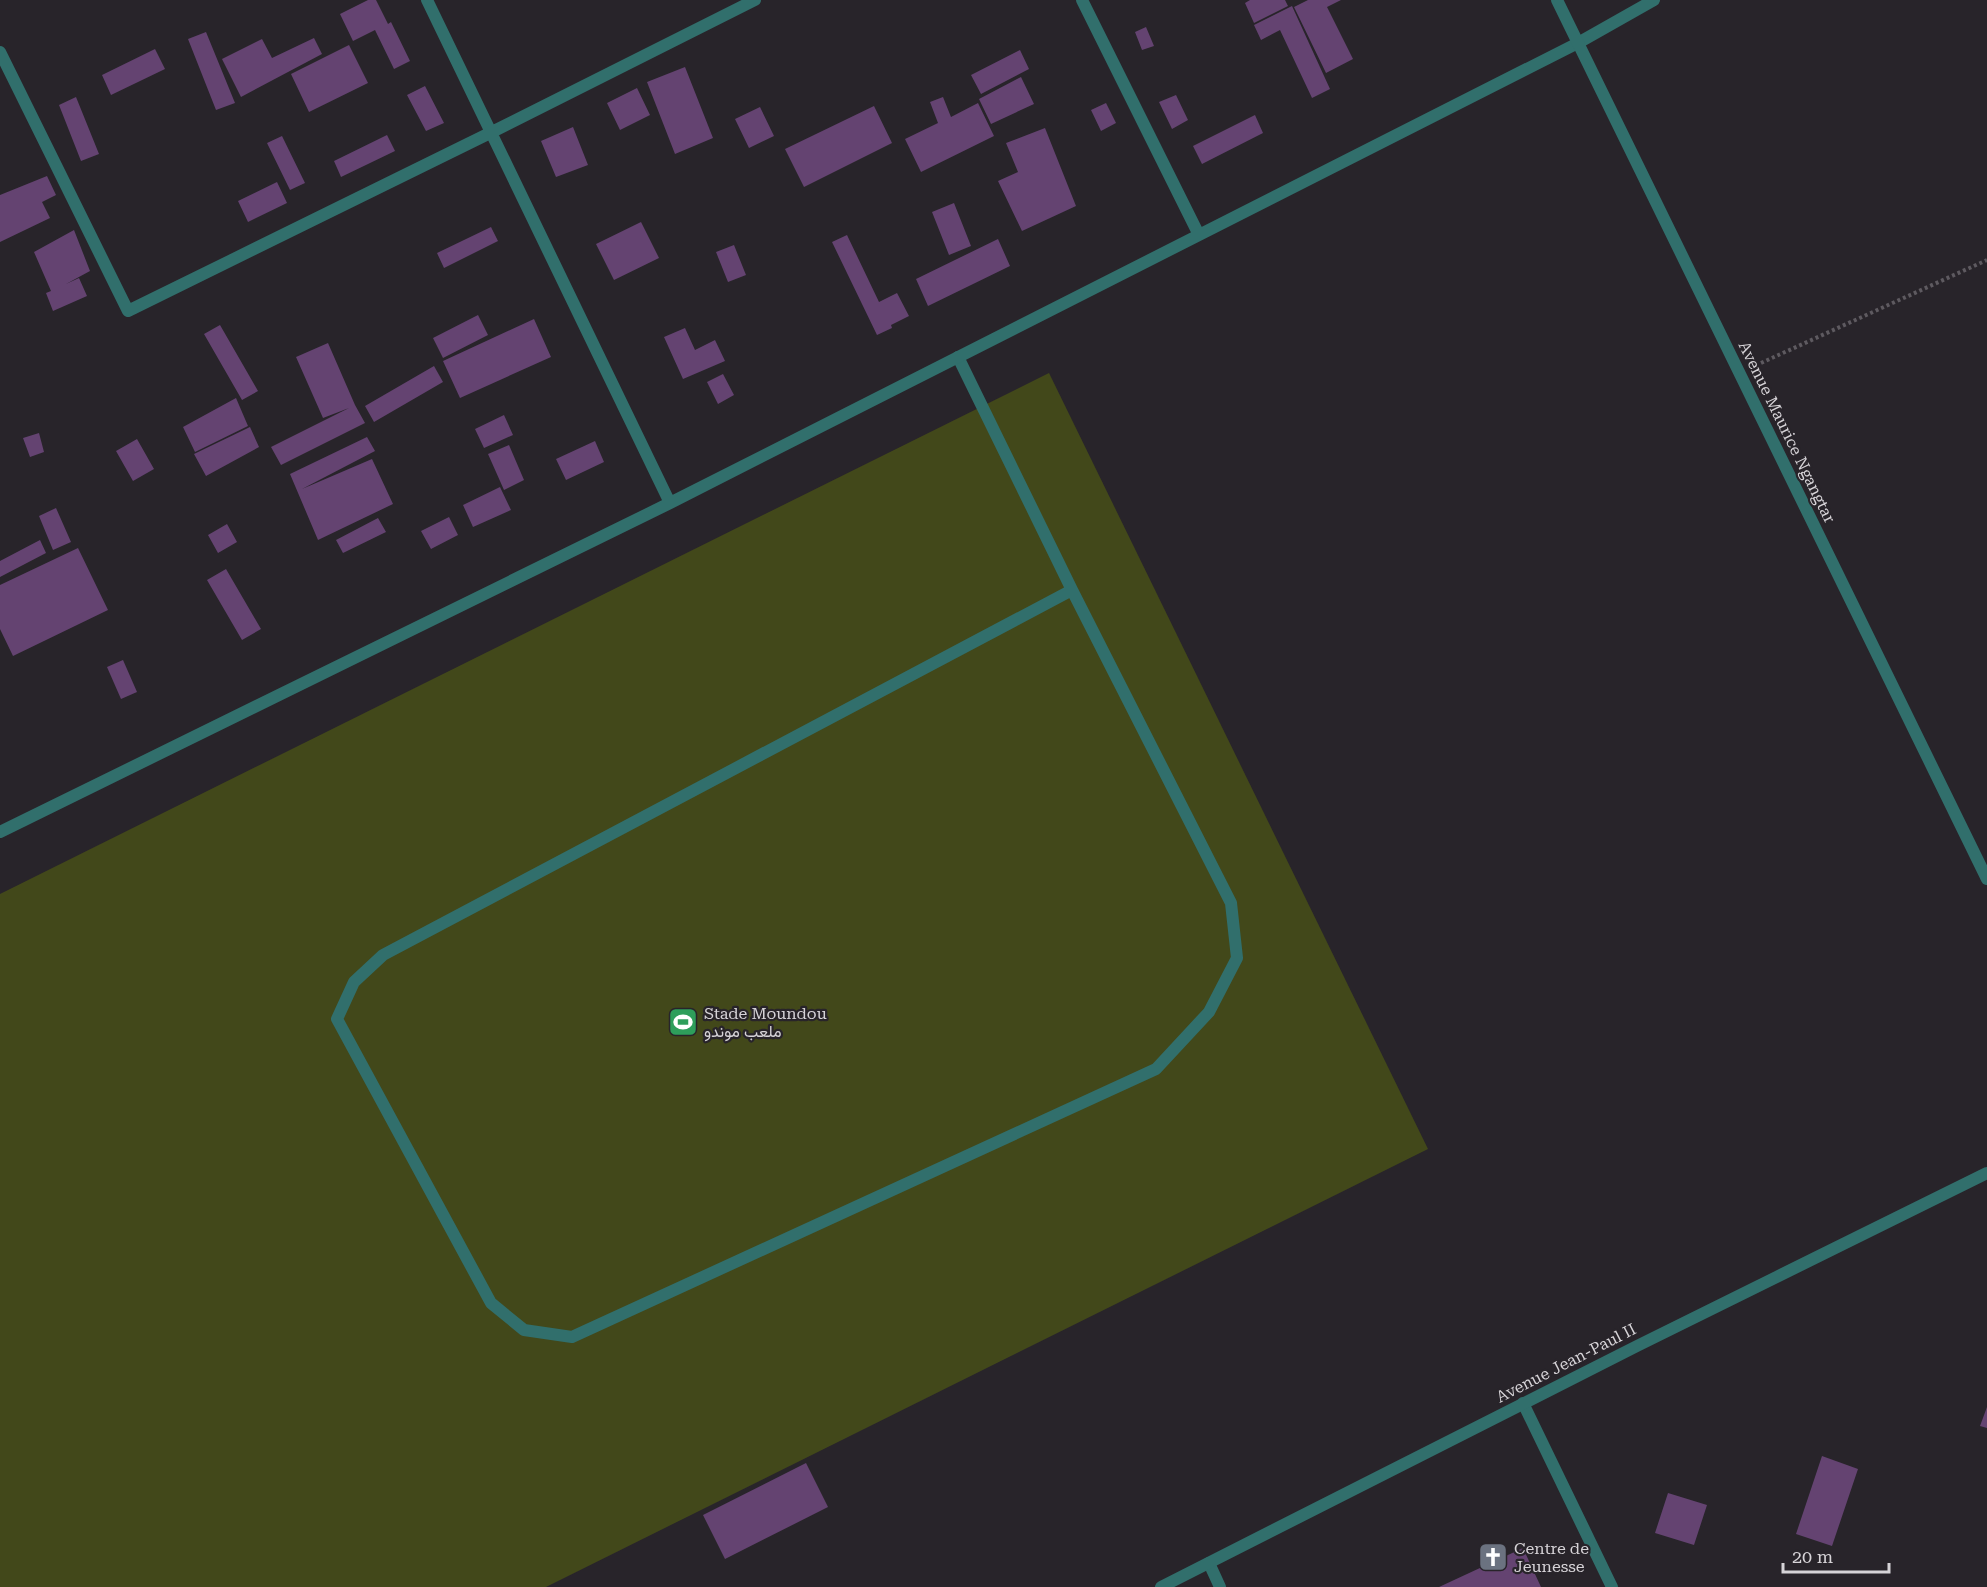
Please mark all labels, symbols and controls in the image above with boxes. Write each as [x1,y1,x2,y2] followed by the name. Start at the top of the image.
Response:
[1735,338,1839,526] street label: Avenue Maurice Ngangtar
[704,1004,827,1042] place label: Stade Moundou ملعب موندو
[667,1006,699,1038] sports icon: Stade Moundou ملعب موندو
[1493,1319,1639,1407] street label: Avenue Jean-Paul II
[1783,1536,1890,1574] scale bar
[1514,1539,1589,1576] place label: Centre de Jeunesse
[1477,1541,1509,1573] church icon: Centre de Jeunesse
[1792,1546,1833,1567] text: 20 m

